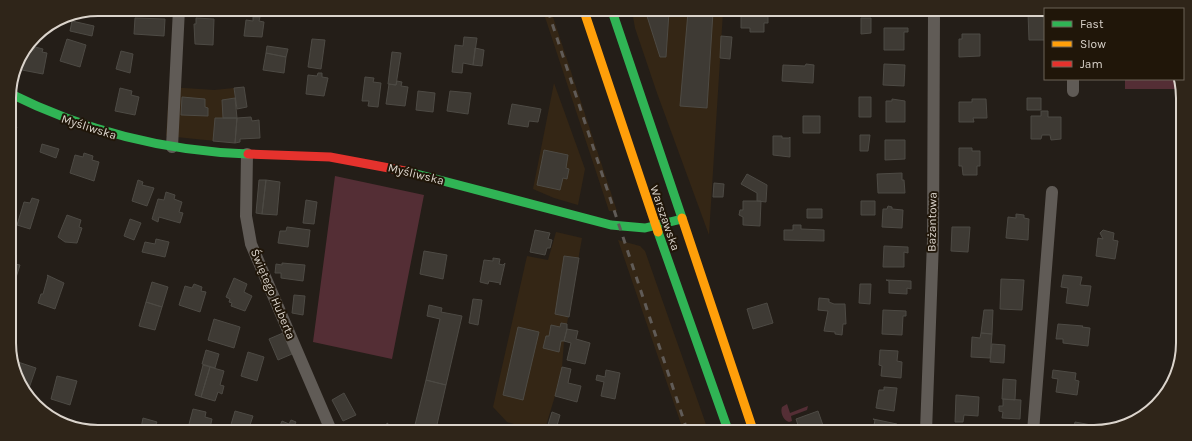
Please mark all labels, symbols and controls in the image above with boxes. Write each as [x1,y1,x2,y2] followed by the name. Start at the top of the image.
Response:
[1044,8,1184,80] legend
[1080,17,1104,31] text: Fast
[1080,37,1106,51] text: Slow
[1080,57,1103,71] text: Jam
[60,111,118,143] street label: Myśliwska
[386,160,446,188] street label: Myśliwska
[647,183,683,253] street label: Warszawska
[924,192,940,252] street label: Bażantowa
[248,246,299,341] street label: Świętego Huberta

